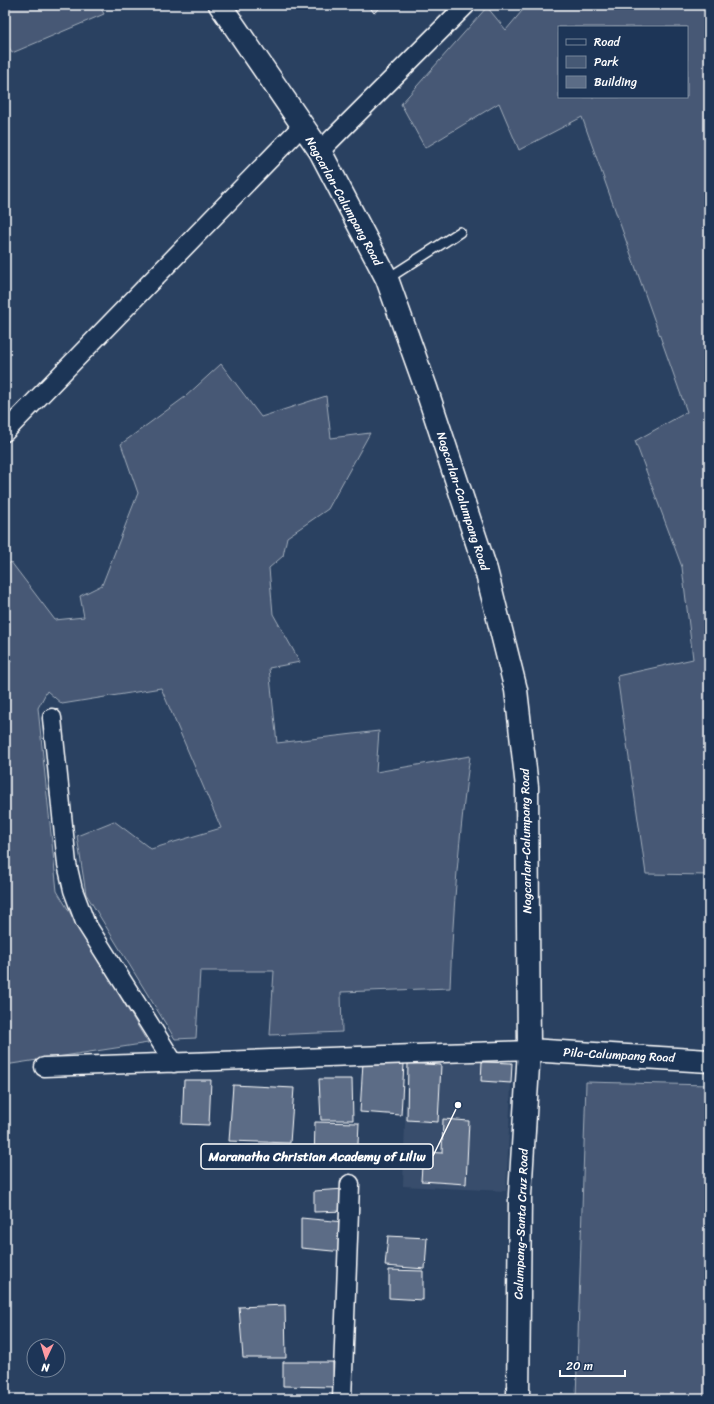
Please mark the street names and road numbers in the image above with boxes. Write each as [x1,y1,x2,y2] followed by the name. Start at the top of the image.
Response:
[299,132,389,270] street label: Nagcarlan-Calumpang Road
[430,429,496,574] street label: Nagcarlan-Calumpang Road
[514,768,538,914] street label: Nagcarlan-Calumpang Road
[563,1041,677,1069] street label: Pila-Calumpang Road
[507,1147,535,1300] street label: Calumpang-Santa Cruz Road

